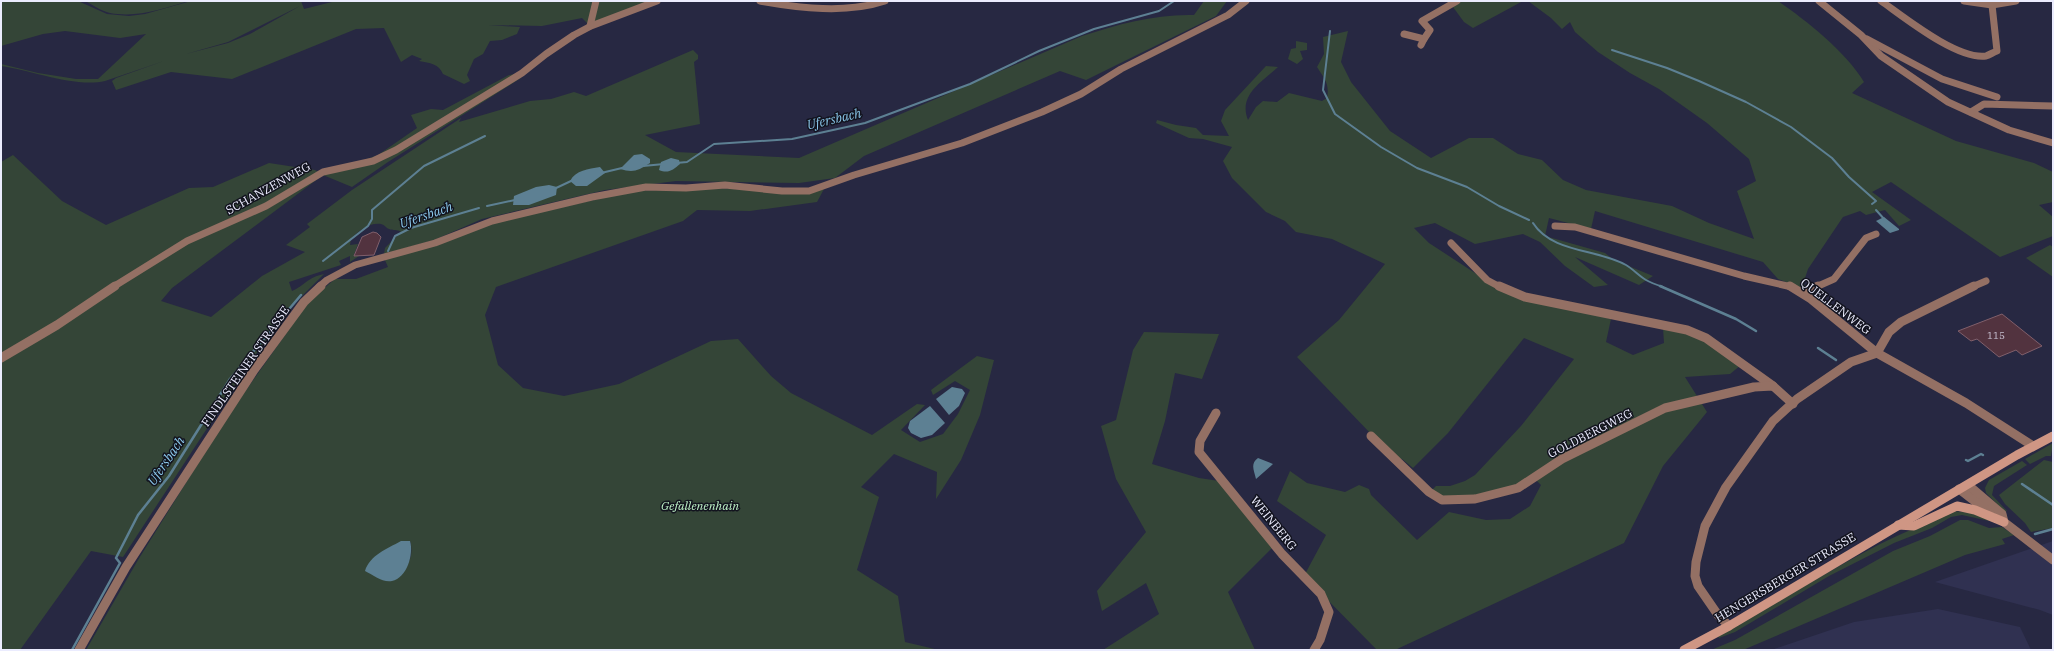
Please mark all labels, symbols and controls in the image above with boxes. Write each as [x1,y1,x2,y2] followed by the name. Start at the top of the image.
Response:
[805,104,863,134] water label: Ufersbach
[223,158,313,217] street label: SCHANZENWEG
[397,198,455,232] water label: Ufersbach
[1798,275,1874,338] street label: QUELLENWEG
[198,303,292,429] street label: FINDLSTEINER STRASSE
[1987,329,2005,342] house number: 115
[1545,405,1635,461] street label: GOLDBERGWEG
[143,433,189,489] water label: Ufersbach
[1248,493,1301,553] street label: WEINBERG
[661,498,739,513] park label: Gefallenenhain
[1712,529,1858,625] street label: HENGERSBERGER STRASSE

